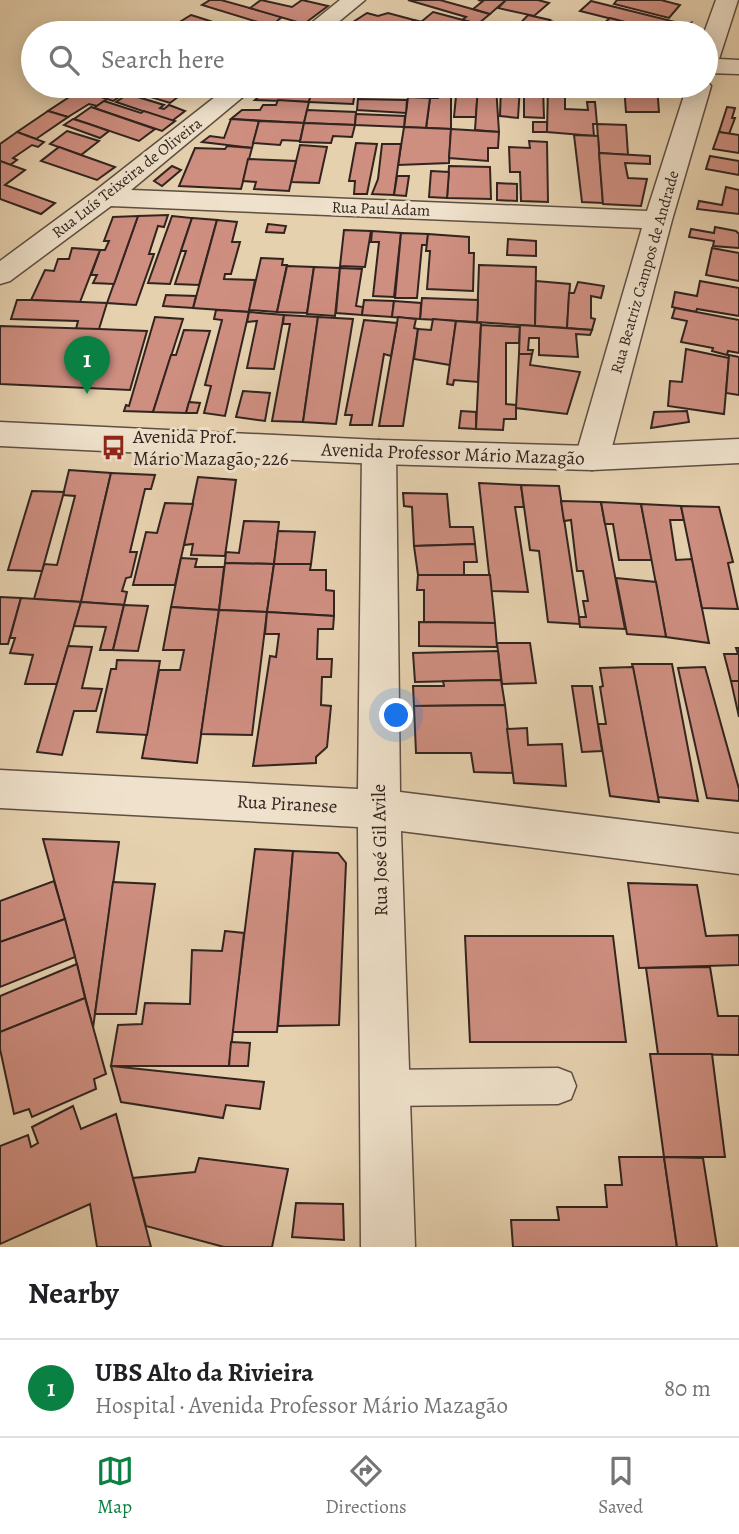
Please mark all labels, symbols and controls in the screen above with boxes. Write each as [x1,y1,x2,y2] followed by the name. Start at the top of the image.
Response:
[21,21,718,98] search box
[45,41,83,79] icon: search
[101,42,225,77] text: Search here
[47,112,207,244] street label: Rua Luís Teixeira de Oliveira
[605,168,685,376] street label: Rua Beatriz Campos de Andrade
[331,196,431,222] street label: Rua Paul Adam
[64,336,110,394] pin: 1
[132,424,289,472] place label: Avenida Prof. Mário Mazagão, 226
[99,434,127,462] bus stop icon: Avenida Prof. Mário Mazagão, 226
[320,436,585,472] street label: Avenida Professor Mário Mazagão
[379,698,413,732] your location
[366,784,394,916] street label: Rua José Gil Avile
[236,788,338,820] street label: Rua Piranese
[28,1273,119,1313] text: Nearby
[95,1355,314,1390] text: UBS Alto da Rivieira
[47,1373,55,1404] text: 1
[664,1373,711,1404] text: 80 m
[95,1390,508,1421] text: Hospital · Avenida Professor Mário Mazagão
[96,1452,134,1520] tab: Map
[325,1452,407,1520] tab: Directions
[598,1452,643,1520] tab: Saved

